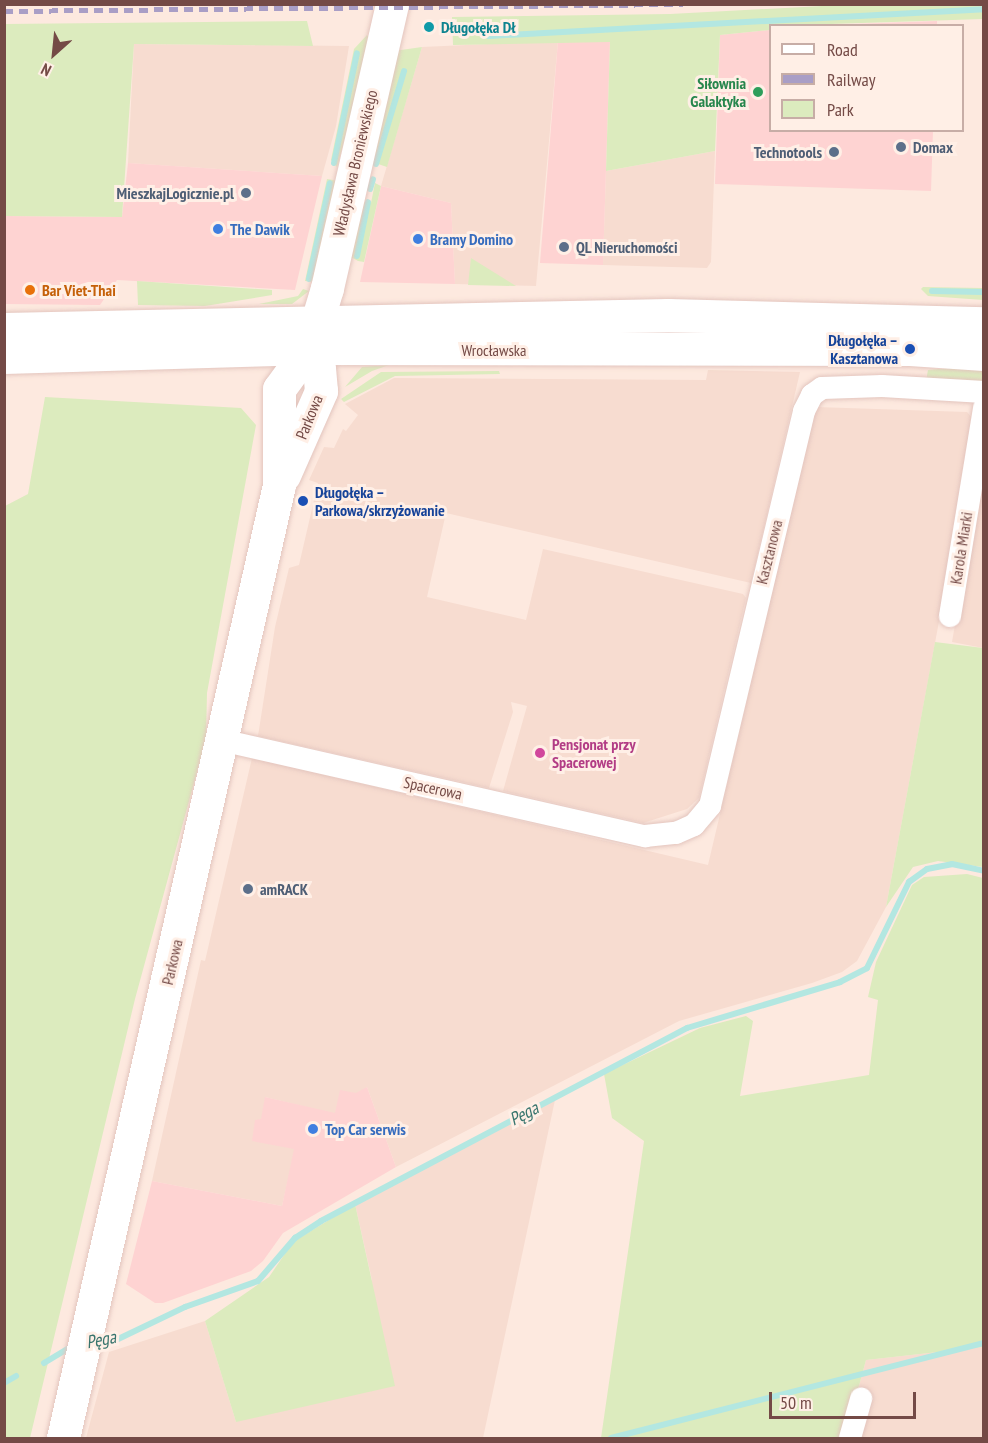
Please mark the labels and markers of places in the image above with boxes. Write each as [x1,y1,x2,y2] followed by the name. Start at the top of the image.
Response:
[441,17,515,37] place label: Długołęka Dł
[422,20,436,34] marker: Długołęka Dł
[690,73,746,111] place label: Siłownia Galaktyka
[751,85,765,99] marker: Siłownia Galaktyka
[913,137,953,157] place label: Domax
[894,140,908,154] marker: Domax
[754,142,822,162] place label: Technotools
[827,145,841,159] marker: Technotools
[117,183,234,203] place label: MieszkajLogicznie.pl
[239,186,253,200] marker: MieszkajLogicznie.pl
[230,219,290,239] place label: The Dawik
[211,222,225,236] marker: The Dawik
[430,229,514,249] place label: Bramy Domino
[411,232,425,246] marker: Bramy Domino
[576,237,678,257] place label: QL Nieruchomości
[557,240,571,254] marker: QL Nieruchomości
[42,280,116,300] place label: Bar Viet-Thai
[23,283,37,297] marker: Bar Viet-Thai
[828,330,898,368] place label: Długołęka – Kasztanowa
[903,342,917,356] marker: Długołęka – Kasztanowa
[315,482,445,520] place label: Długołęka – Parkowa/skrzyżowanie
[296,494,310,508] marker: Długołęka – Parkowa/skrzyżowanie
[552,734,636,772] place label: Pensjonat przy Spacerowej
[533,746,547,760] marker: Pensjonat przy Spacerowej
[260,879,308,899] place label: amRACK
[241,882,255,896] marker: amRACK
[325,1119,406,1139] place label: Top Car serwis
[306,1122,320,1136] marker: Top Car serwis

